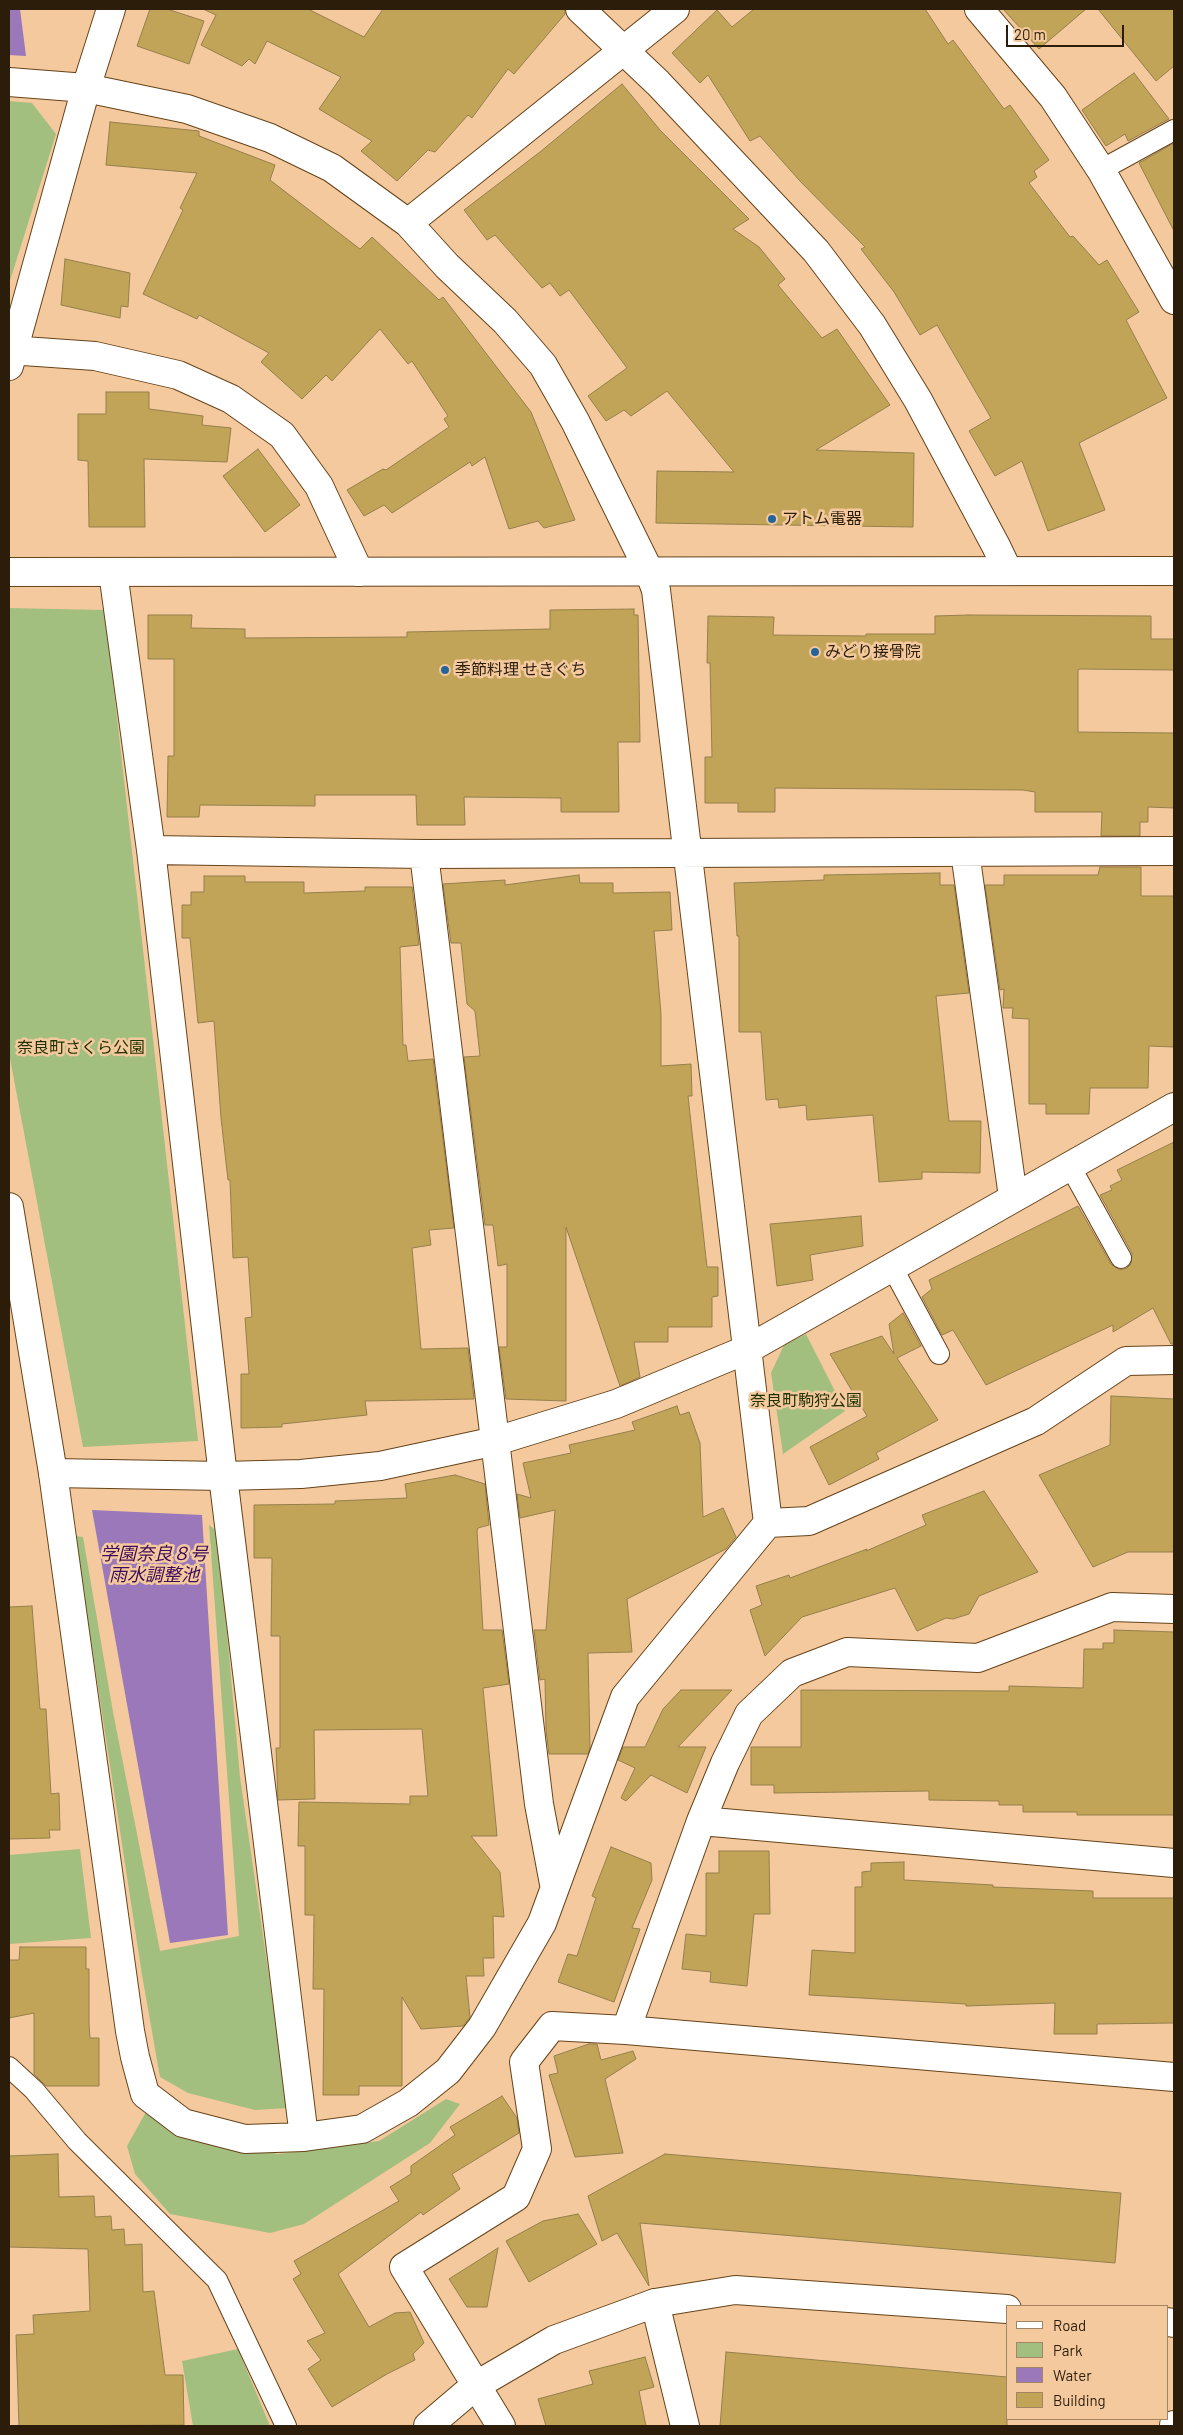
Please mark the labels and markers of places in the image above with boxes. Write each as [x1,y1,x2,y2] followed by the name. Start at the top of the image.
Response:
[782,509,862,529] place label: アトム電器
[766,513,778,525] marker: アトム電器
[825,642,921,662] place label: みどり接骨院
[809,646,821,658] marker: みどり接骨院
[455,660,586,680] place label: 季節料理 せきぐち
[439,664,451,676] marker: 季節料理 せきぐち

